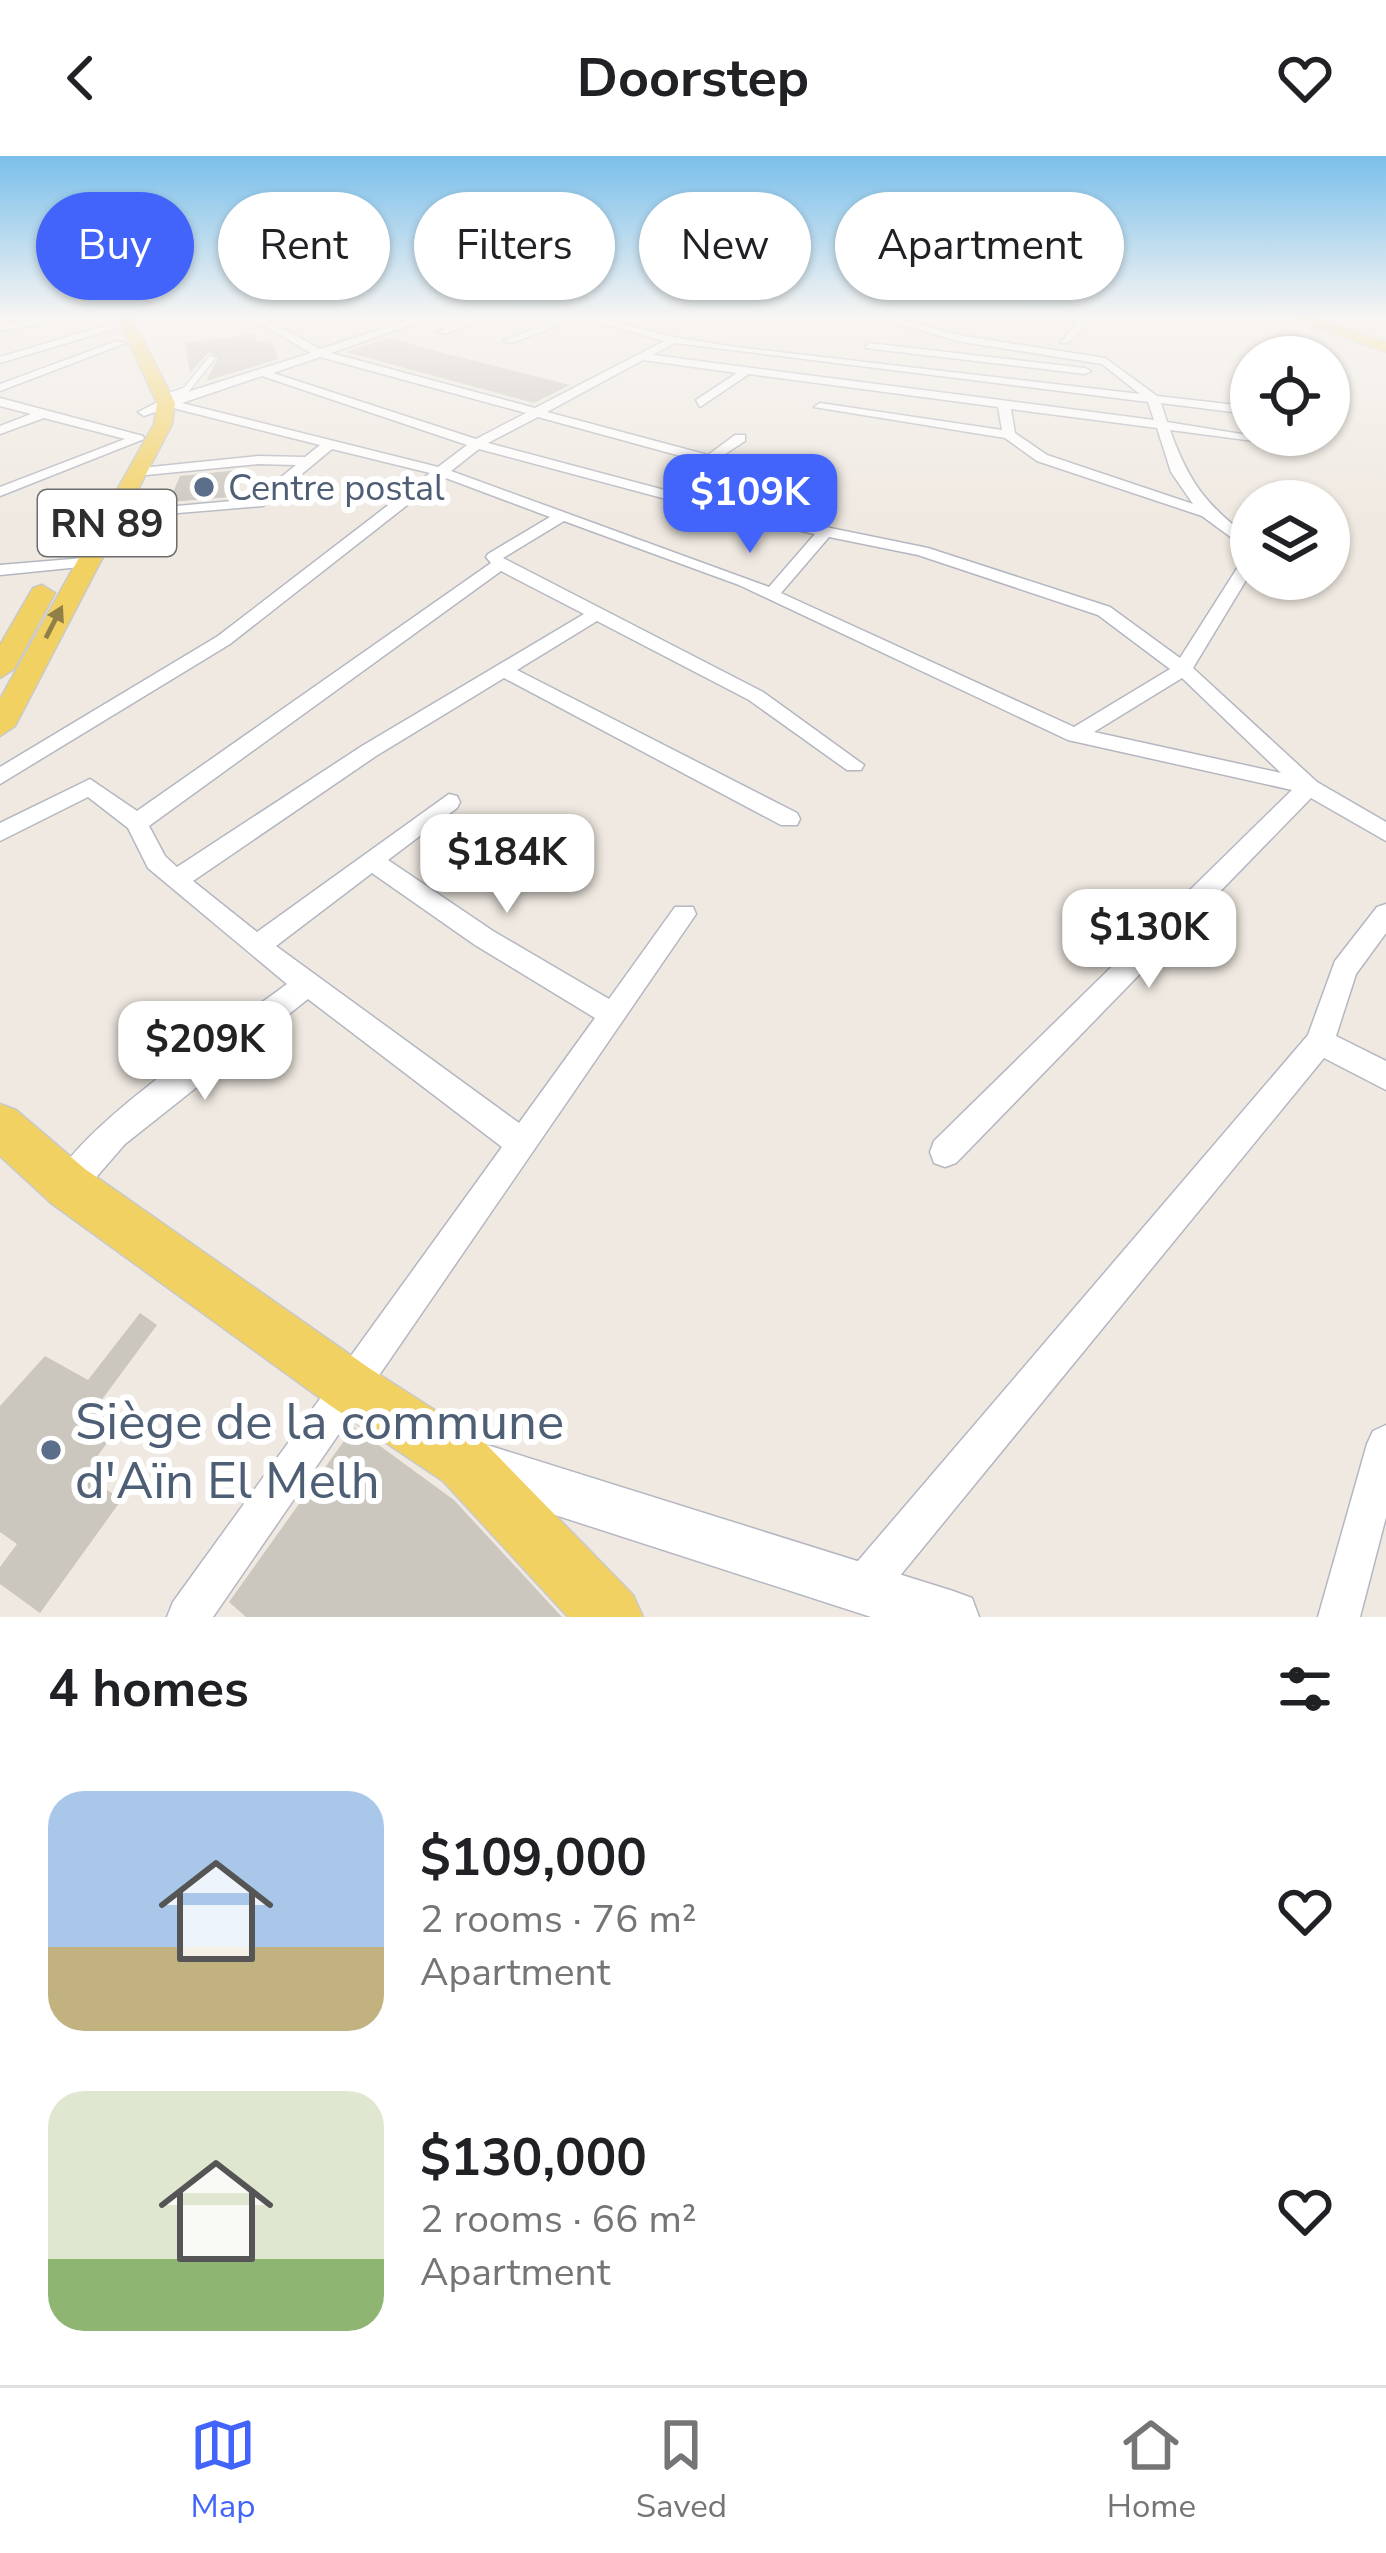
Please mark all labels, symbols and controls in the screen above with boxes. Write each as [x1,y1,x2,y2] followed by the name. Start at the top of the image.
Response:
[577,41,809,115] text: Doorstep
[48,45,114,111] icon: back
[1272,45,1338,111] icon: heart
[36,192,194,300] chip: Buy
[218,192,390,300] chip: Rent
[414,192,615,300] chip: Filters
[639,192,811,300] chip: New
[835,192,1124,300] chip: Apartment
[1230,336,1350,600] map controls
[1230,336,1350,456] button: locate
[666,454,834,556] pin: $109K
[228,464,445,513] place label: Centre postal
[690,466,810,519] text: $109K
[191,474,217,500] marker: Centre postal
[1230,480,1350,600] button: layers
[38,490,176,556] road number: RN 89
[43,605,63,640] one-way arrow
[423,814,591,916] pin: $184K
[447,826,567,879] text: $184K
[1065,889,1233,991] pin: $130K
[1089,901,1209,954] text: $130K
[121,1001,289,1103] pin: $209K
[145,1013,265,1066] text: $209K
[75,1387,564,1516] place label: Siège de la commune d'Aïn El Melh
[38,1437,64,1463] marker: Siège de la commune d'Aïn El Melh
[48,1654,249,1724] text: 4 homes
[1272,1656,1338,1722] icon: filters
[420,1823,647,1893] text: $109,000
[144,1839,288,1983] icon: home
[1272,1878,1338,1944] icon: heart
[420,1893,697,1946] text: 2 rooms · 76 m²
[420,1946,610,1999] text: Apartment
[420,2123,647,2193] text: $130,000
[144,2139,288,2283] icon: home
[1272,2178,1338,2244] icon: heart
[420,2193,697,2246] text: 2 rooms · 66 m²
[420,2246,610,2299] text: Apartment
[190,2412,256,2529] tab: Map
[636,2412,727,2529] tab: Saved
[1107,2412,1196,2529] tab: Home

